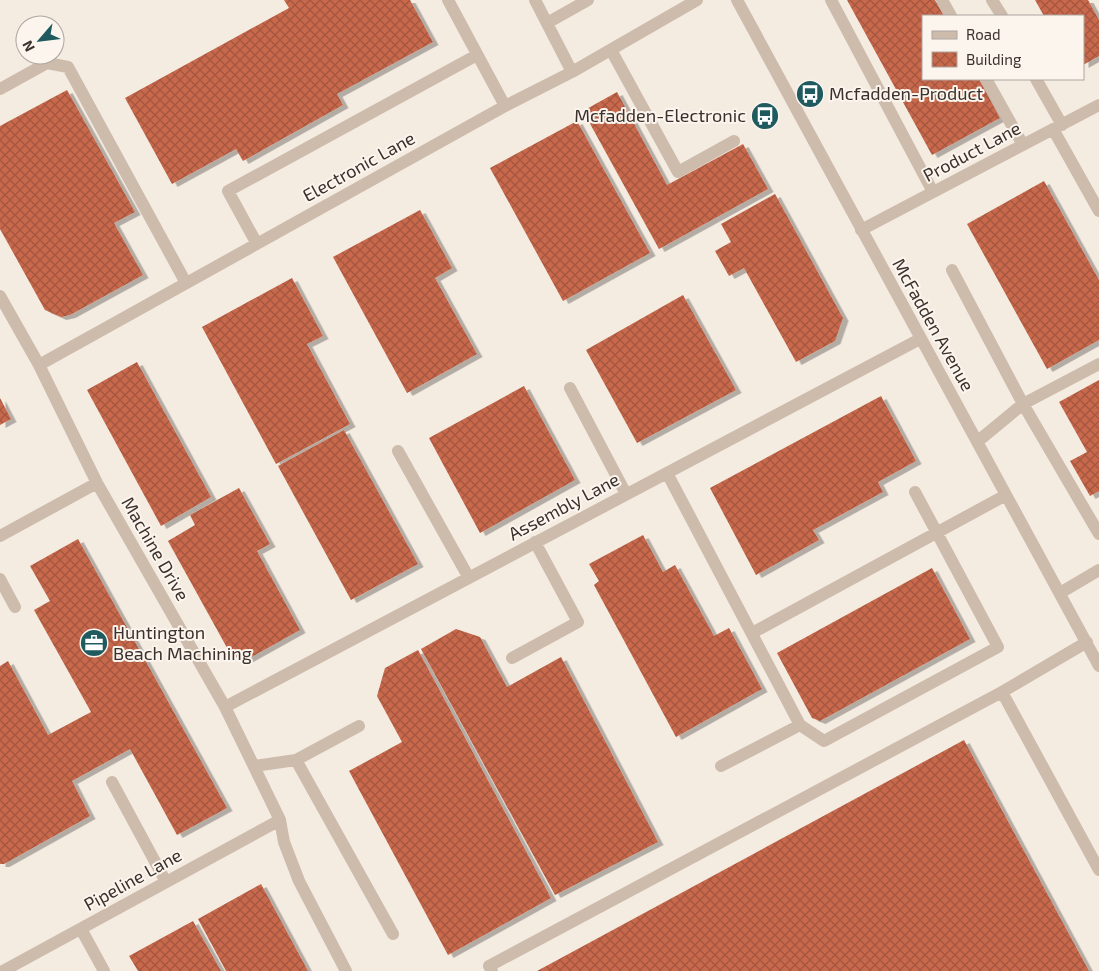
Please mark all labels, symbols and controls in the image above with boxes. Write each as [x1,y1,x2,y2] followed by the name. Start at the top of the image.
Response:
[15,15,65,65] north arrow
[922,15,1084,80] legend
[966,25,1001,43] text: Road
[18,38,38,55] text: N
[966,50,1022,68] text: Building
[795,79,825,109] bus stop icon: Mcfadden-Product
[829,82,983,104] place label: Mcfadden-Product
[750,101,780,131] bus stop icon: Mcfadden-Electronic
[574,104,746,126] place label: Mcfadden-Electronic
[919,116,1024,186] street label: Product Lane
[299,126,418,206] street label: Electronic Lane
[888,254,979,395] street label: McFadden Avenue
[504,468,623,545] street label: Assembly Lane
[117,493,194,604] street label: Machine Drive
[113,621,252,664] place label: Huntington Beach Machining
[79,628,109,658] office icon: Huntington Beach Machining
[80,843,185,915] street label: Pipeline Lane

